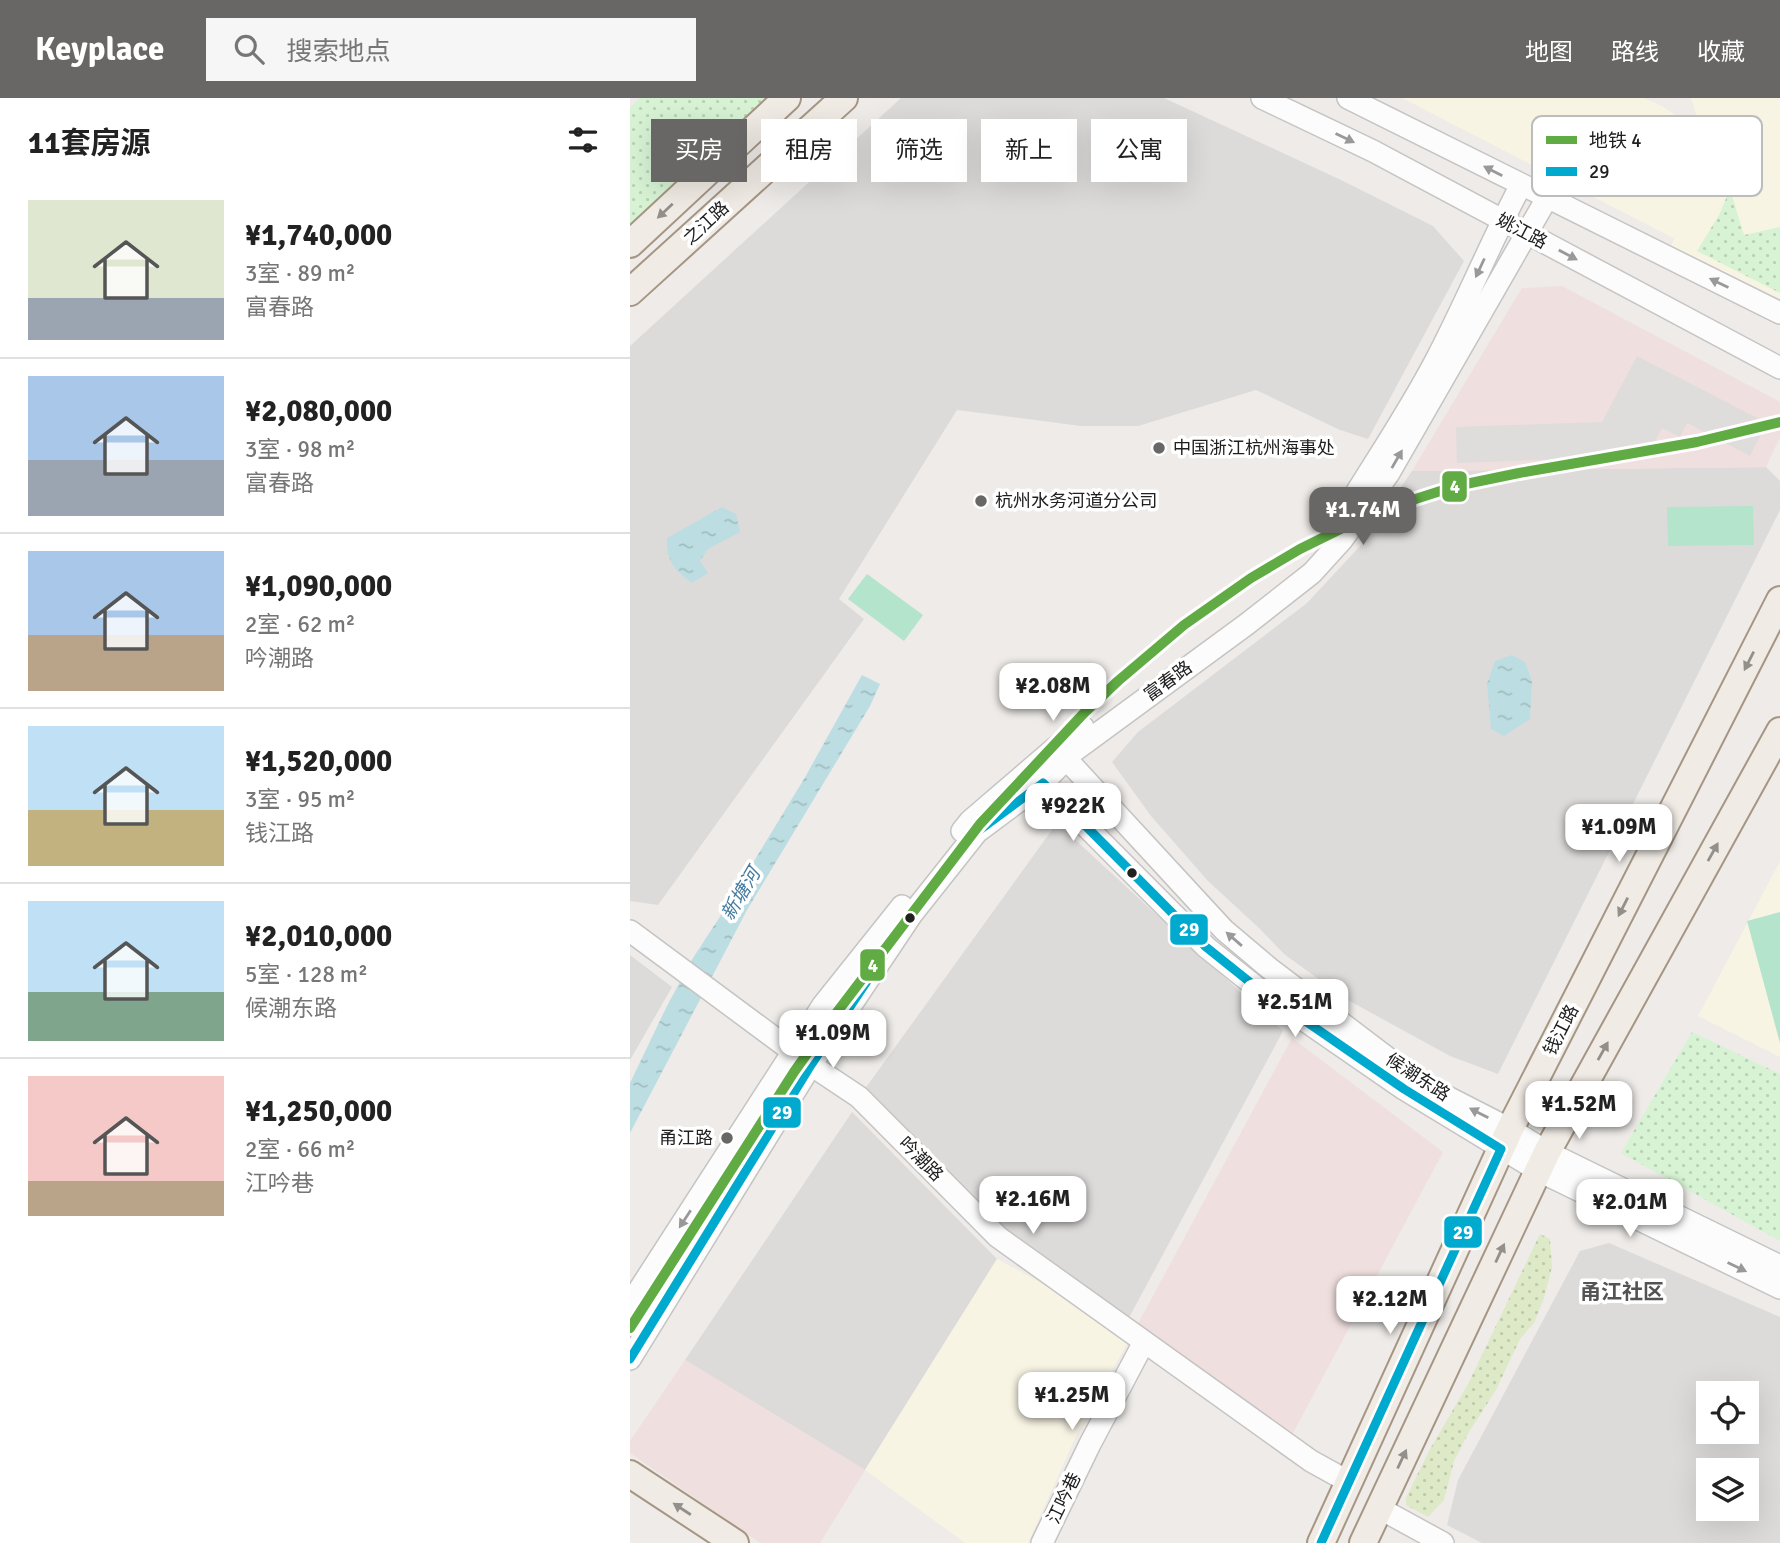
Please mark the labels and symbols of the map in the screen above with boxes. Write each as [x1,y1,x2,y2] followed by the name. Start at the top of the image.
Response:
[1532,116,1762,196] legend
[1589,129,1641,153] text: 地铁 4
[1335,132,1355,144] one-way arrow
[1589,160,1610,184] text: 29
[1483,165,1503,176] one-way arrow
[679,197,733,249] street label: 之江路
[657,202,674,218] one-way arrow
[1493,209,1551,253] street label: 姚江路
[1558,250,1578,261] one-way arrow
[1474,257,1485,278] one-way arrow
[1709,278,1729,289] one-way arrow
[1173,437,1335,459] place label: 中国浙江杭州海事处
[1151,440,1167,456] marker: 中国浙江杭州海事处
[1391,449,1403,468] one-way arrow
[1441,470,1468,503] line badge: 4
[1450,475,1460,499] text: 4
[1306,488,1420,547] pin: ¥1.74M
[995,490,1157,512] place label: 杭州水务河道分公司
[973,493,989,509] marker: 杭州水务河道分公司
[1743,651,1755,671] one-way arrow
[1140,656,1196,706] street label: 富春路
[996,664,1110,723] pin: ¥2.08M
[1024,784,1122,843] pin: ¥922K
[1562,804,1676,864] pin: ¥1.09M
[1708,842,1719,862] one-way arrow
[716,860,768,925] water label: 新塘河
[1125,866,1139,880] unlabelled marker
[1618,897,1629,917] one-way arrow
[903,911,917,925] unlabelled marker
[1169,913,1209,946] line badge: 29
[1179,918,1199,942] text: 29
[1226,932,1243,947] one-way arrow
[859,948,886,982] line badge: 4
[868,954,878,978] text: 4
[1238,979,1352,1039] pin: ¥2.51M
[1539,1001,1583,1059] street label: 钱江路
[776,1010,890,1070] pin: ¥1.09M
[1597,1041,1609,1061] one-way arrow
[1382,1048,1454,1106] street label: 候潮东路
[1522,1082,1636,1141] pin: ¥1.52M
[762,1096,802,1129] line badge: 29
[772,1101,792,1125] text: 29
[1469,1107,1489,1119] one-way arrow
[659,1127,713,1149] place label: 甬江路
[719,1130,735,1146] marker: 甬江路
[894,1132,948,1186] street label: 吟潮路
[976,1176,1090,1236] pin: ¥2.16M
[1573,1180,1687,1239] pin: ¥2.01M
[679,1209,692,1228] one-way arrow
[1443,1215,1483,1249] line badge: 29
[1453,1221,1473,1245] text: 29
[1494,1243,1505,1263] one-way arrow
[1727,1262,1747,1273] one-way arrow
[1333,1276,1447,1336] pin: ¥2.12M
[1580,1279,1664,1305] district label: 甬江社区
[1015,1372,1129,1432] pin: ¥1.25M
[1396,1449,1408,1469] one-way arrow
[1042,1469,1086,1527] street label: 江吟巷
[673,1502,692,1515] one-way arrow

